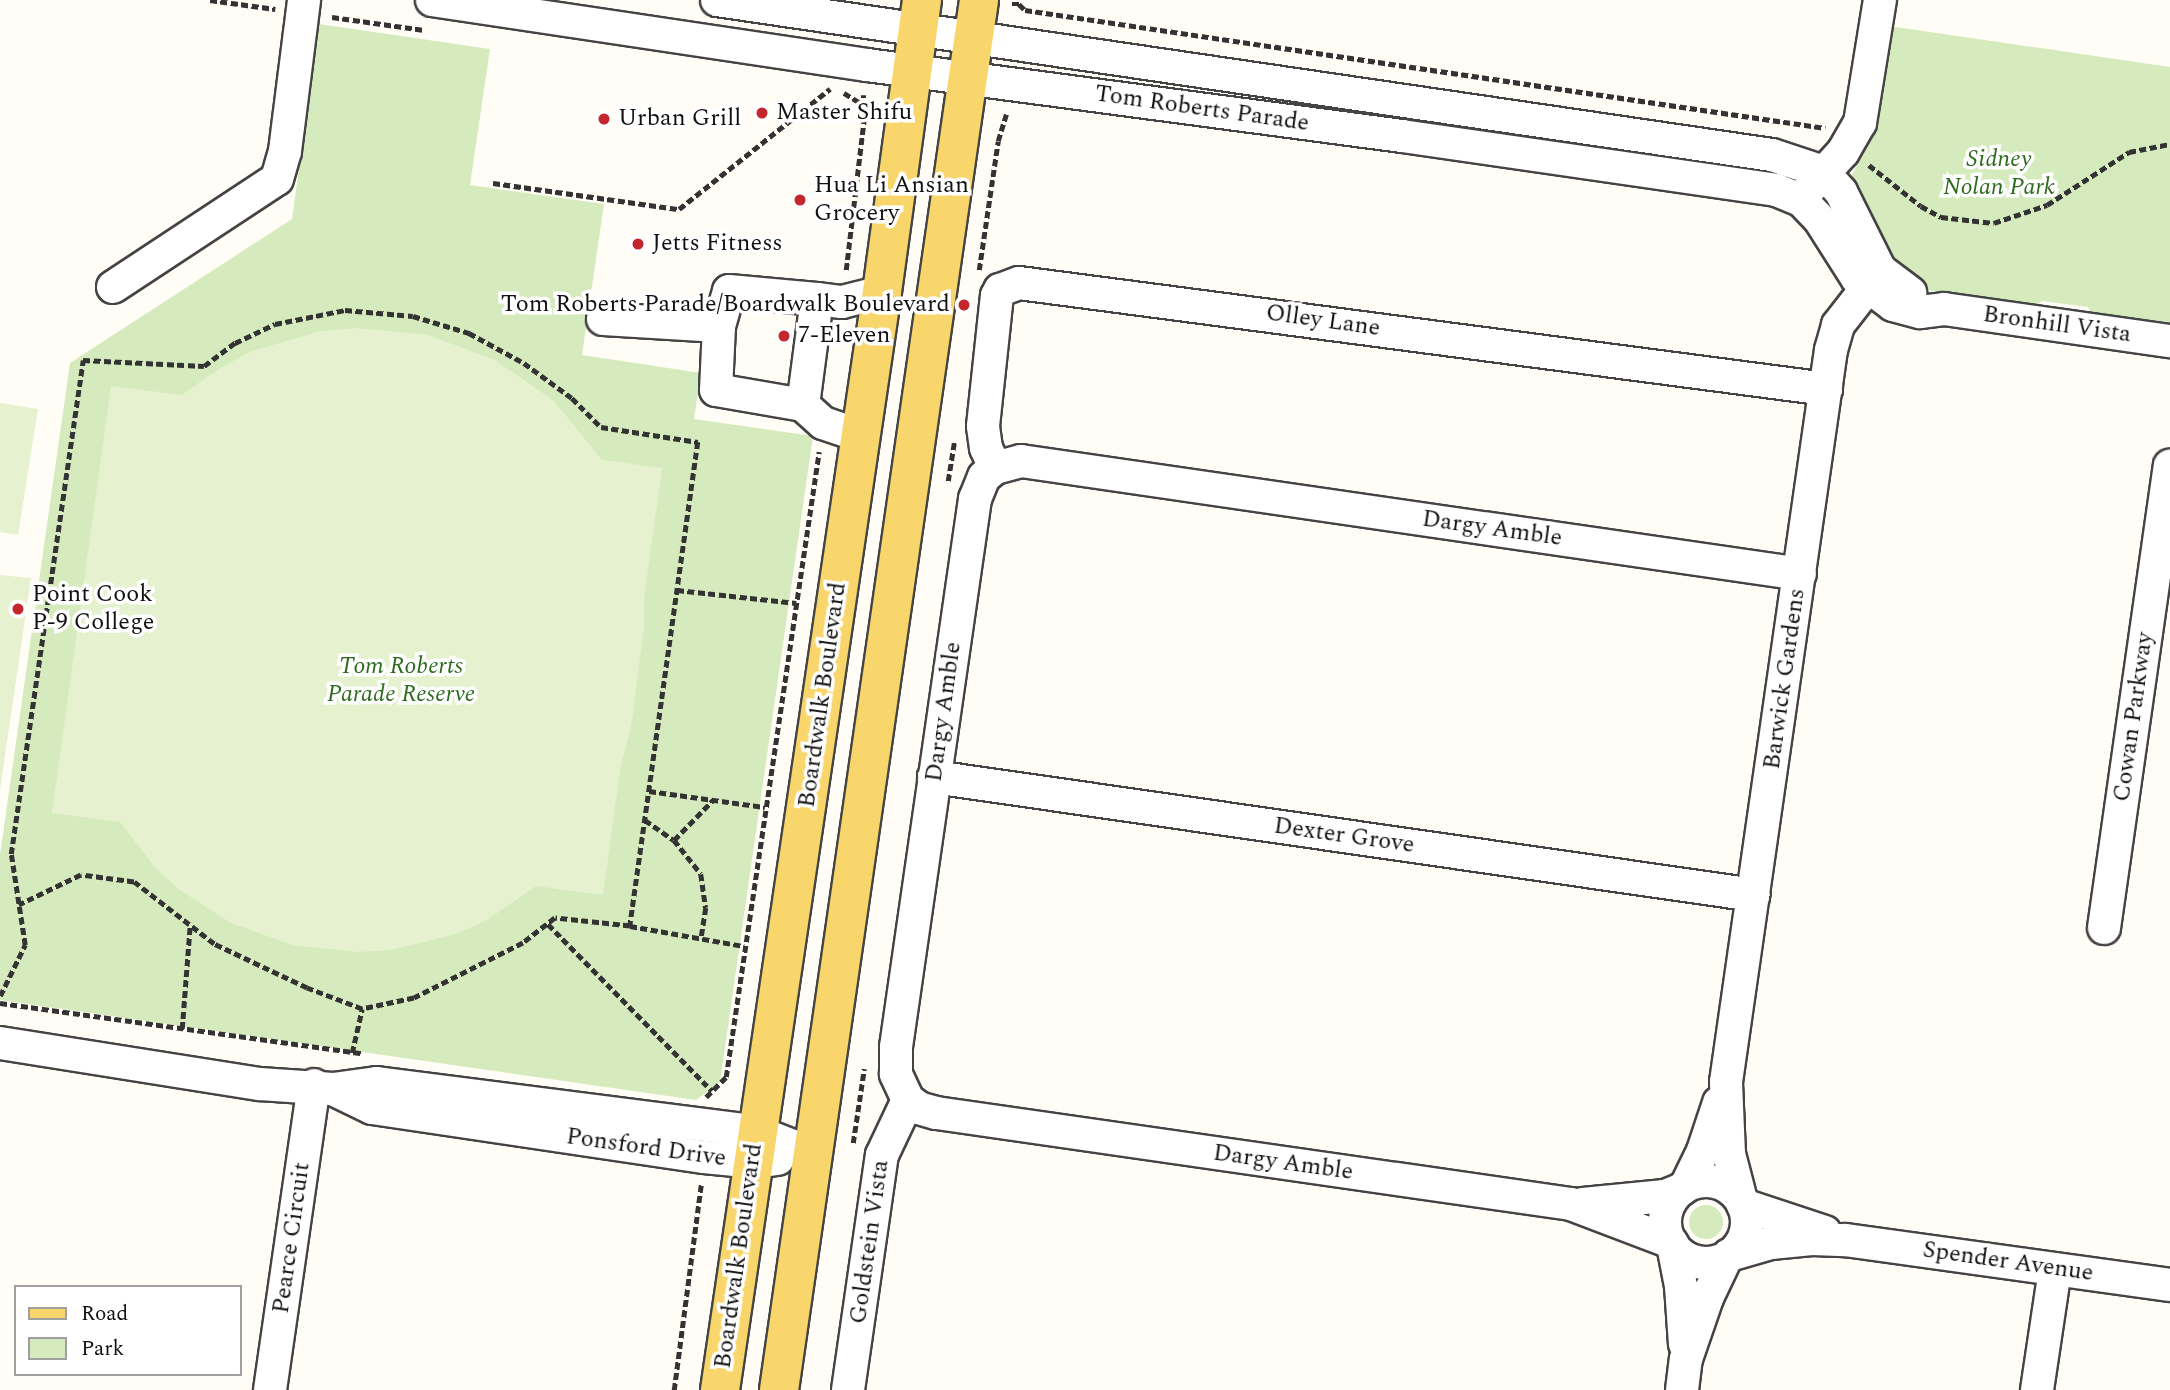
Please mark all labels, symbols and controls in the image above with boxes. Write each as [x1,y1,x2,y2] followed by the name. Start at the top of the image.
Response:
[1093,80,1311,138] street label: Tom Roberts Parade
[776,99,912,127] place label: Master Shifu
[618,105,741,133] place label: Urban Grill
[754,105,770,121] marker: Master Shifu
[596,111,612,127] marker: Urban Grill
[1943,146,2055,202] park label: Sidney Nolan Park
[814,172,969,228] place label: Hua Li Ansian Grocery
[792,192,808,208] marker: Hua Li Ansian Grocery
[652,230,783,258] place label: Jetts Fitness
[630,236,646,252] marker: Jetts Fitness
[501,291,950,319] place label: Tom Roberts Parade/Boardwalk Boulevard
[956,297,972,313] marker: Tom Roberts Parade/Boardwalk Boulevard
[1264,299,1382,343] street label: Olley Lane
[1981,300,2133,350] street label: Bronhill Vista
[798,322,890,350] place label: 7-Eleven
[776,328,792,344] marker: 7-Eleven
[1420,505,1564,553] street label: Dargy Amble
[793,580,853,810] street label: Boardwalk Boulevard
[32,581,154,637] place label: Point Cook P-9 College
[1758,587,1812,771] street label: Barwick Gardens
[10,601,26,617] marker: Point Cook P-9 College
[2108,630,2160,804] street label: Cowan Parkway
[920,640,968,784] street label: Dargy Amble
[327,653,475,709] park label: Tom Roberts Parade Reserve
[1272,812,1416,860] street label: Dexter Grove
[564,1123,728,1173] street label: Ponsford Drive
[1211,1139,1355,1187] street label: Dargy Amble
[709,1141,769,1371] street label: Boardwalk Boulevard
[844,1158,896,1326] street label: Goldstein Vista
[267,1161,317,1315] street label: Pearce Circuit
[1921,1236,2095,1288] street label: Spender Avenue
[14,1285,242,1376] legend
[81,1298,128,1330] text: Road
[81,1333,124,1365] text: Park

